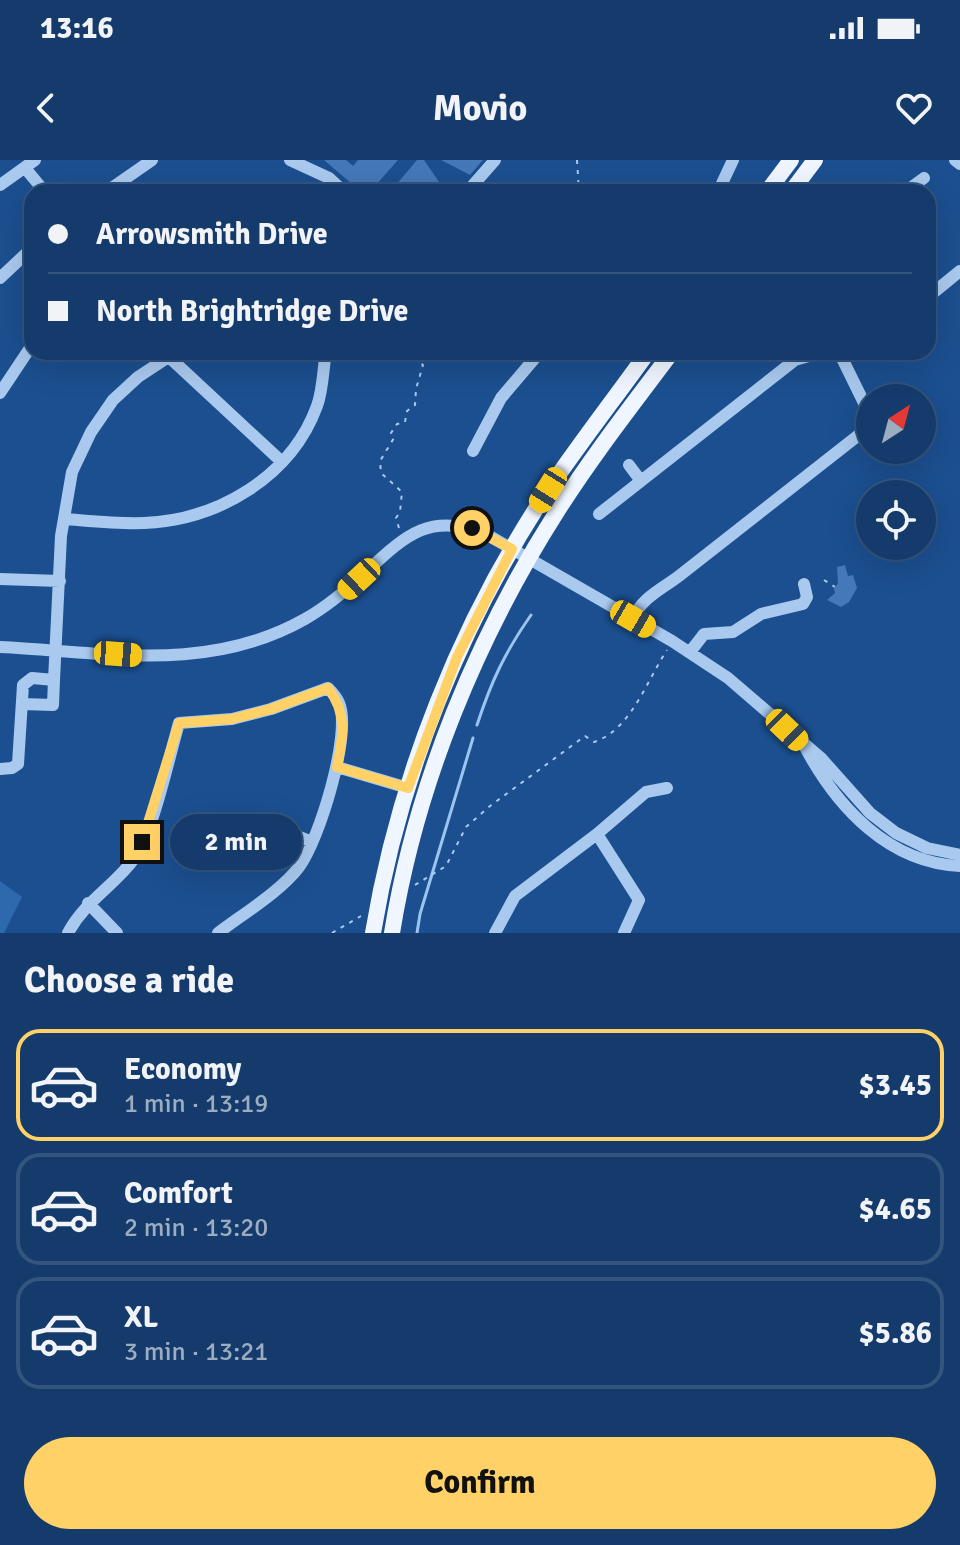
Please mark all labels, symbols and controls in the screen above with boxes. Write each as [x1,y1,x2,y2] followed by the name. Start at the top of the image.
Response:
[40,10,114,47] text: 13:16
[24,86,68,130] icon: back
[433,86,527,131] text: Movio
[892,86,936,130] icon: heart
[96,216,328,253] text: Arrowsmith Drive
[96,293,408,330] text: North Brightridge Drive
[856,384,936,464] north arrow
[856,384,936,560] map controls
[525,463,571,517] car
[856,480,936,560] button: locate
[454,510,490,546] route start
[333,554,385,604] car
[606,597,660,641] car
[93,640,143,668] car
[761,705,813,755] car
[170,814,302,870] callout: 2 min
[124,824,160,860] route end
[205,826,267,858] text: 2 min
[24,958,234,1003] text: Choose a ride
[28,1049,100,1121] icon: car
[124,1051,241,1088] text: Economy
[859,1067,932,1104] text: $3.45
[124,1088,268,1120] text: 1 min · 13:19
[28,1173,100,1245] icon: car
[124,1175,233,1212] text: Comfort
[859,1191,932,1228] text: $4.65
[124,1212,268,1244] text: 2 min · 13:20
[28,1297,100,1369] icon: car
[124,1299,158,1336] text: XL
[859,1315,932,1352] text: $5.86
[124,1336,268,1368] text: 3 min · 13:21
[24,1437,936,1529] button: Confirm

